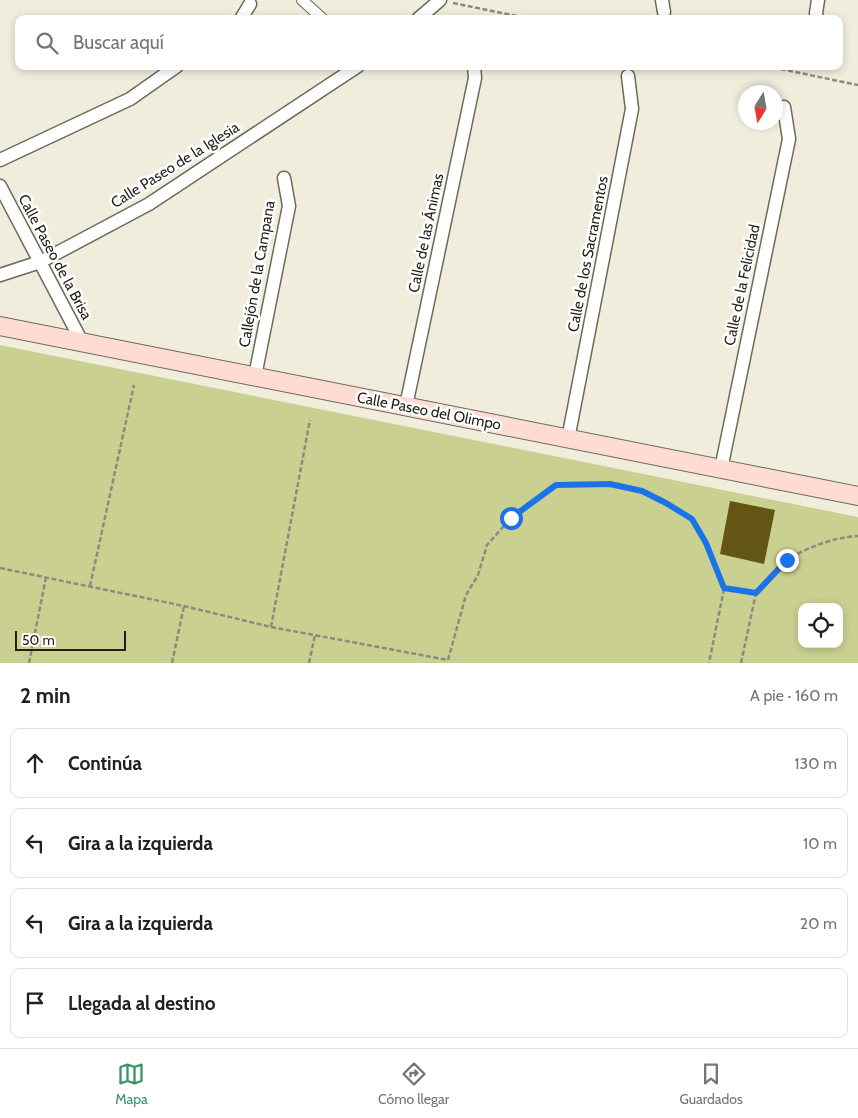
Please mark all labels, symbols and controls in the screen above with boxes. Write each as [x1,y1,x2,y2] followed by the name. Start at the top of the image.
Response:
[15,15,843,70] search box
[33,29,61,57] icon: search
[73,31,164,54] text: Buscar aquí
[738,85,783,130] north arrow
[108,118,243,212] street label: Calle Paseo de la Iglesia
[404,171,447,294] street label: Calle de las Ánimas
[564,175,612,333] street label: Calle de los Sacramentos
[14,191,96,323] street label: Calle Paseo de la Brisa
[235,199,279,349] street label: Callejón de la Campana
[720,223,764,347] street label: Calle de la Felicidad
[355,388,503,434] street label: Calle Paseo del Olimpo
[500,507,523,530] route start
[776,549,799,572] route end
[798,603,843,648] map controls
[798,603,843,648] button: locate
[15,628,126,651] scale bar
[22,631,55,649] text: 50 m
[20,683,71,708] text: 2 min
[750,686,838,705] text: A pie · 160 m
[21,749,49,777] icon: ahead
[68,752,142,775] text: Continúa
[794,754,837,773] text: 130 m
[21,829,49,857] icon: left
[68,832,213,855] text: Gira a la izquierda
[803,834,837,853] text: 10 m
[21,909,49,937] icon: left
[68,912,213,935] text: Gira a la izquierda
[800,914,837,933] text: 20 m
[21,989,49,1017] icon: arrive
[68,992,215,1015] text: Llegada al destino
[115,1060,148,1108] tab: Mapa
[378,1060,449,1108] tab: Cómo llegar
[679,1060,743,1108] tab: Guardados

